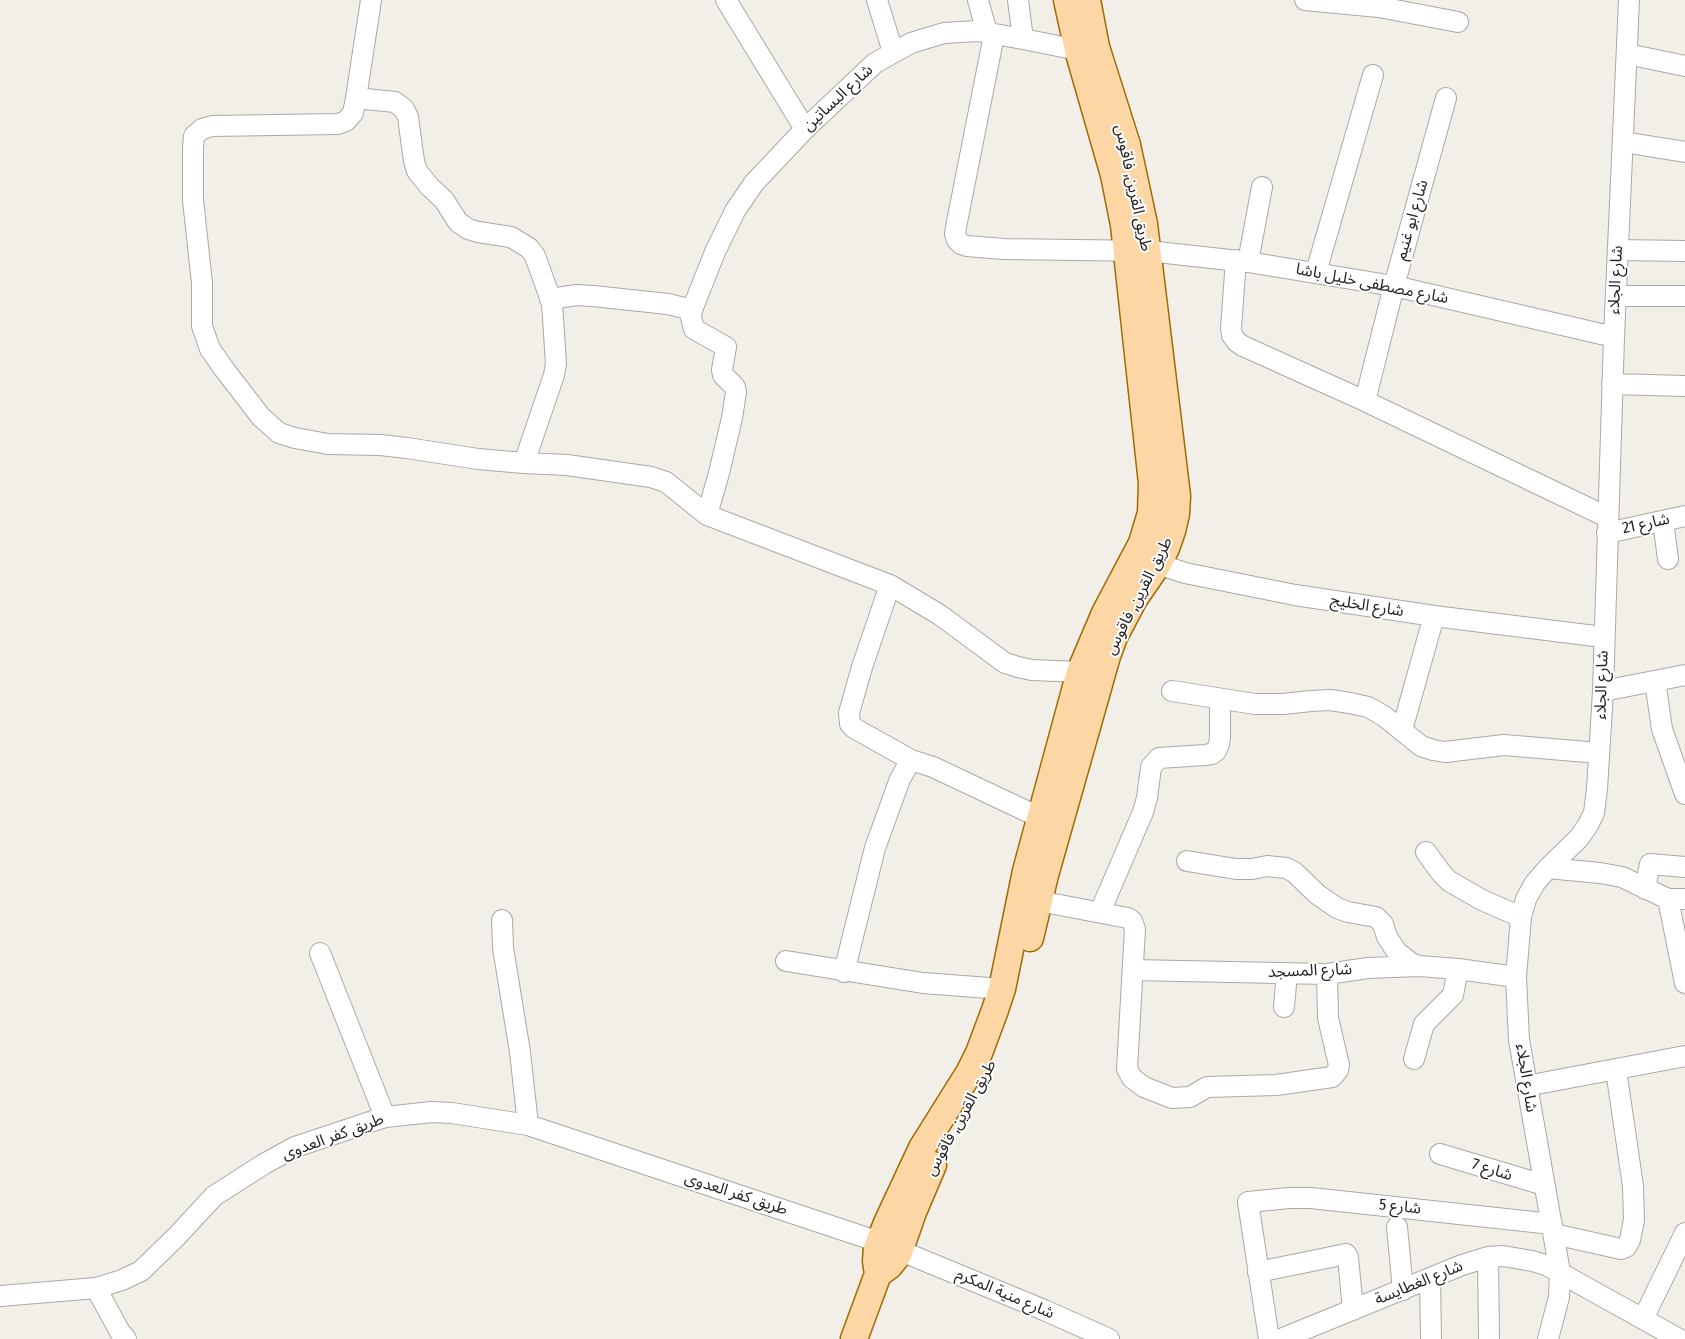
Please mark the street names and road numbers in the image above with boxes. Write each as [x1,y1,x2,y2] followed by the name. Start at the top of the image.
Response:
[799,61,877,135] street label: شارع البساتين
[1110,123,1156,253] street label: طريق القرين, فاقوس
[1391,178,1433,262] street label: شارع ابو غنيم
[1605,245,1627,315] street label: شارع الجلاء
[1294,260,1450,308] street label: شارع مصطفى خليل باشا
[1621,510,1671,538] street label: شارع 21
[1101,534,1177,658] street label: طريق القرين, فاقوس
[1329,591,1405,621] street label: شارع الخليج
[1591,650,1613,720] street label: شارع الجلاء
[1267,960,1353,982] street label: شارع المسجد
[1511,1042,1541,1114] street label: شارع الجلاء
[921,1057,1001,1179] street label: طريق القرين, فاقوس
[279,1110,387,1164] street label: طريق كفر العدوى
[1469,1155,1515,1185] street label: شارع 7
[682,1168,790,1220] street label: طريق كفر العدوى
[1378,1195,1422,1219] street label: شارع 5
[1372,1257,1466,1309] street label: شارع الغطايسة
[953,1265,1057,1323] street label: شارع منية المكرم

